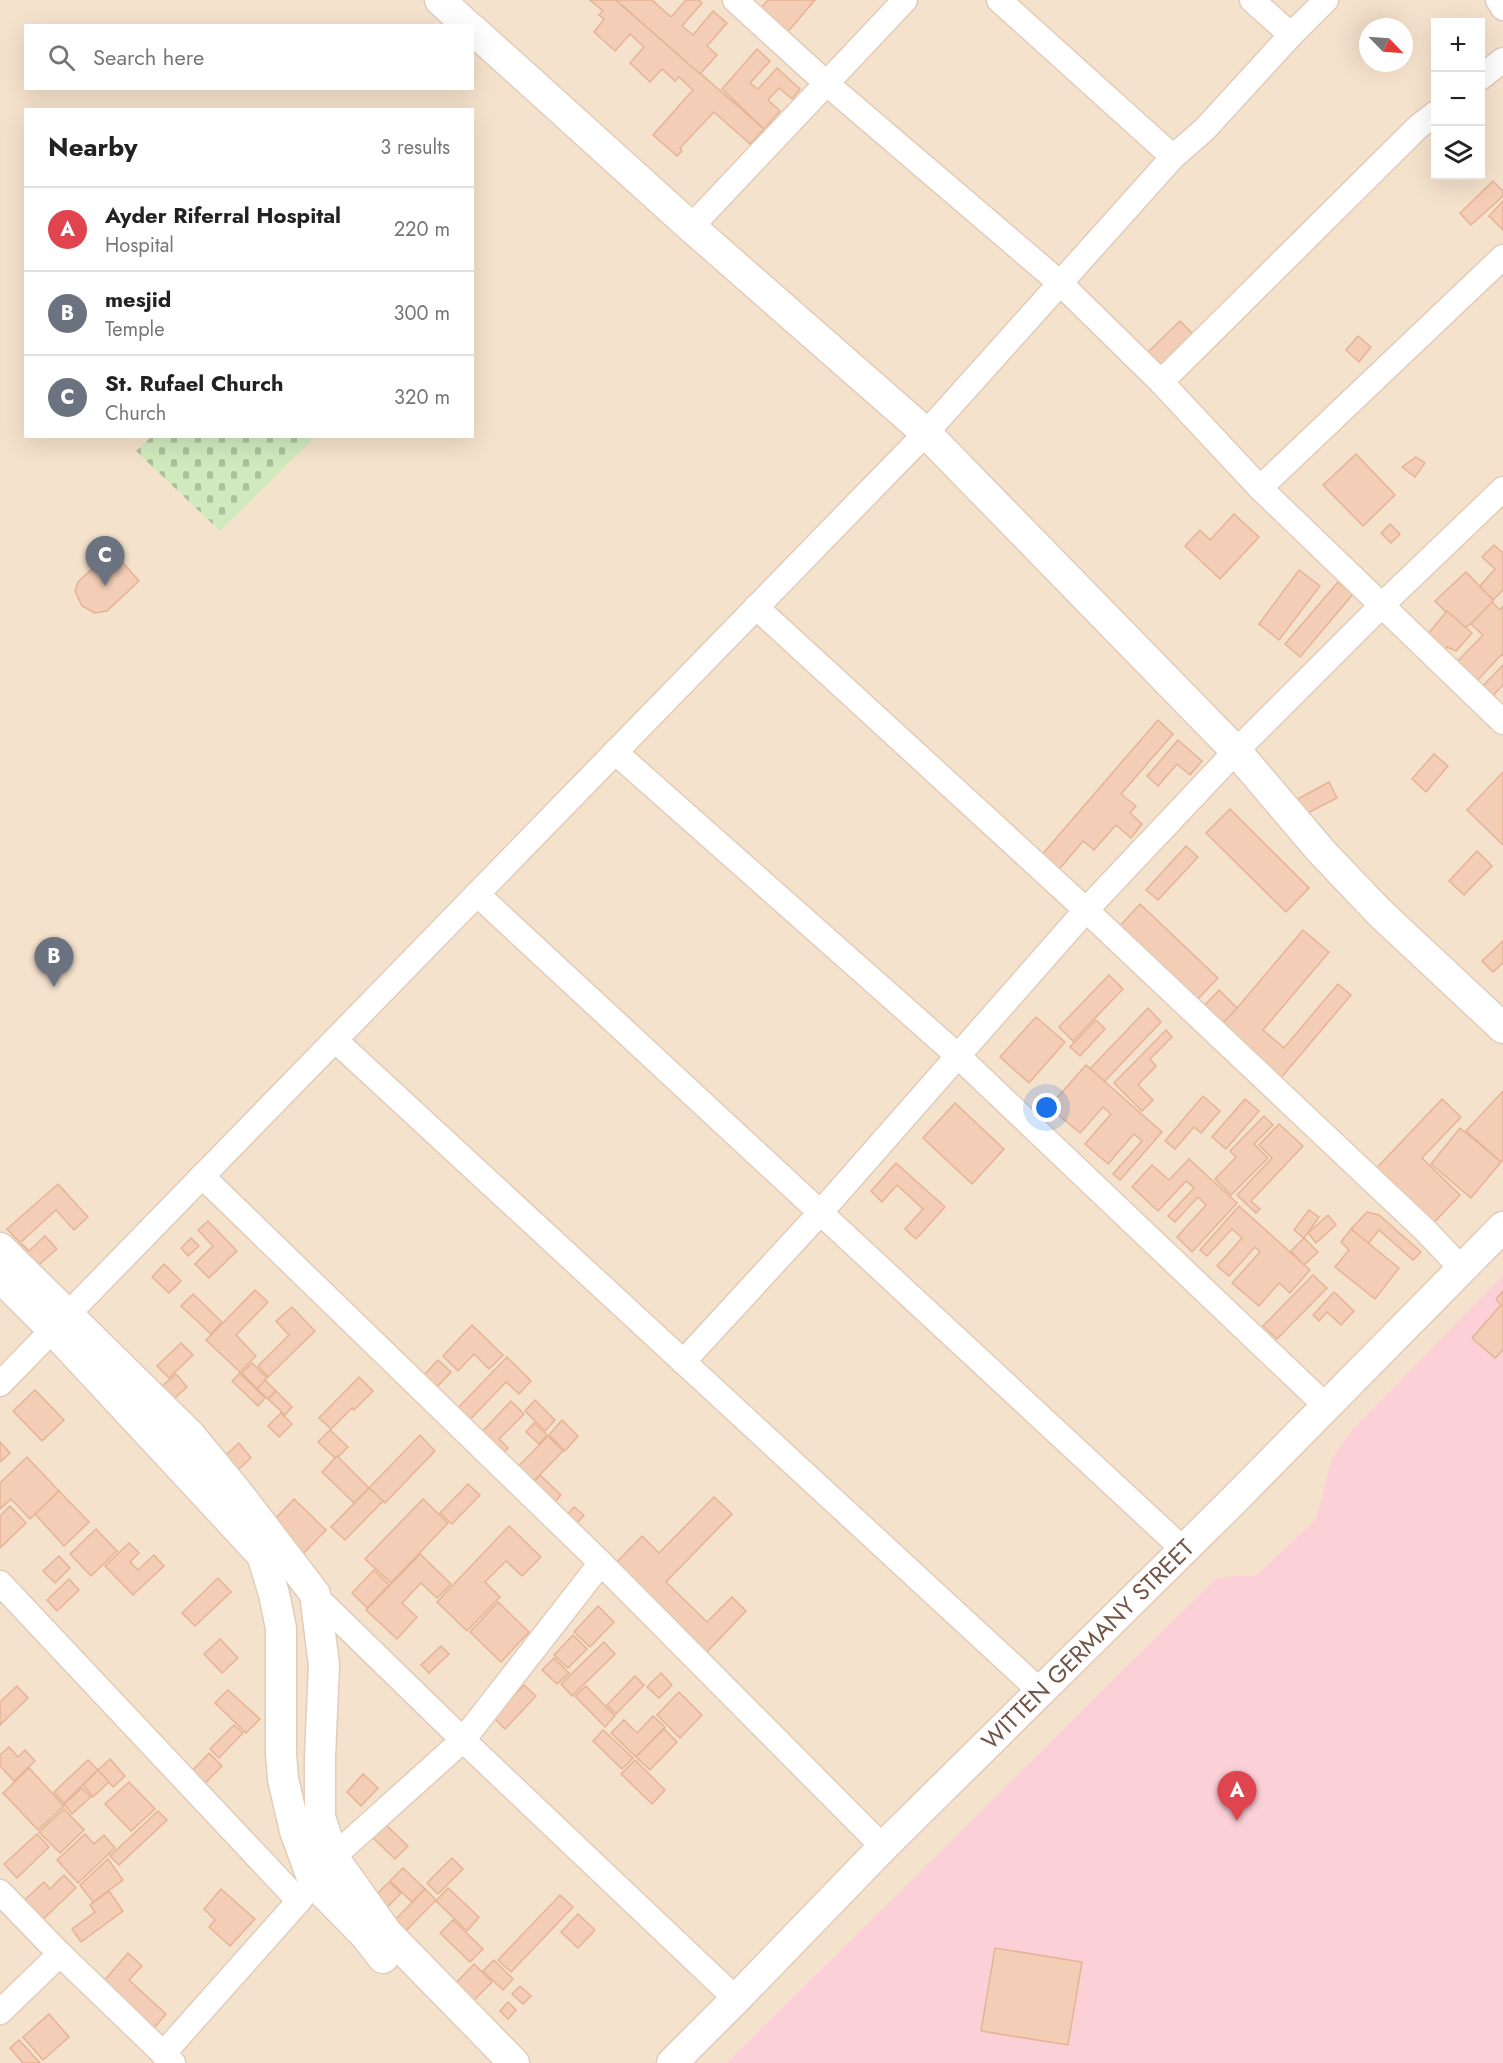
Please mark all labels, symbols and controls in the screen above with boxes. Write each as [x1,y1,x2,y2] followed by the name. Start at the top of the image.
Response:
[1359,18,1413,72] north arrow
[1431,18,1485,180] map controls
[1431,18,1485,72] button: +
[24,24,474,90] search box
[45,41,78,74] icon: search
[93,41,204,73] text: Search here
[1431,72,1485,126] button: −
[1431,126,1485,180] button: layers
[48,128,137,166] text: Nearby
[380,133,450,162] text: 3 results
[105,199,341,231] text: Ayder Riferral Hospital
[60,215,75,244] text: A
[394,215,450,244] text: 220 m
[105,231,174,260] text: Hospital
[105,283,171,315] text: mesjid
[61,299,74,328] text: B
[393,299,450,328] text: 300 m
[105,315,165,344] text: Temple
[105,367,284,399] text: St. Rufael Church
[60,383,75,412] text: C
[394,383,450,412] text: 320 m
[105,399,166,428] text: Church
[86,536,124,586] pin: C
[34,938,74,987] pin: B
[1032,1093,1061,1122] your location
[973,1531,1202,1757] street label: WITTEN GERMANY STREET
[1218,1772,1256,1821] pin: A

